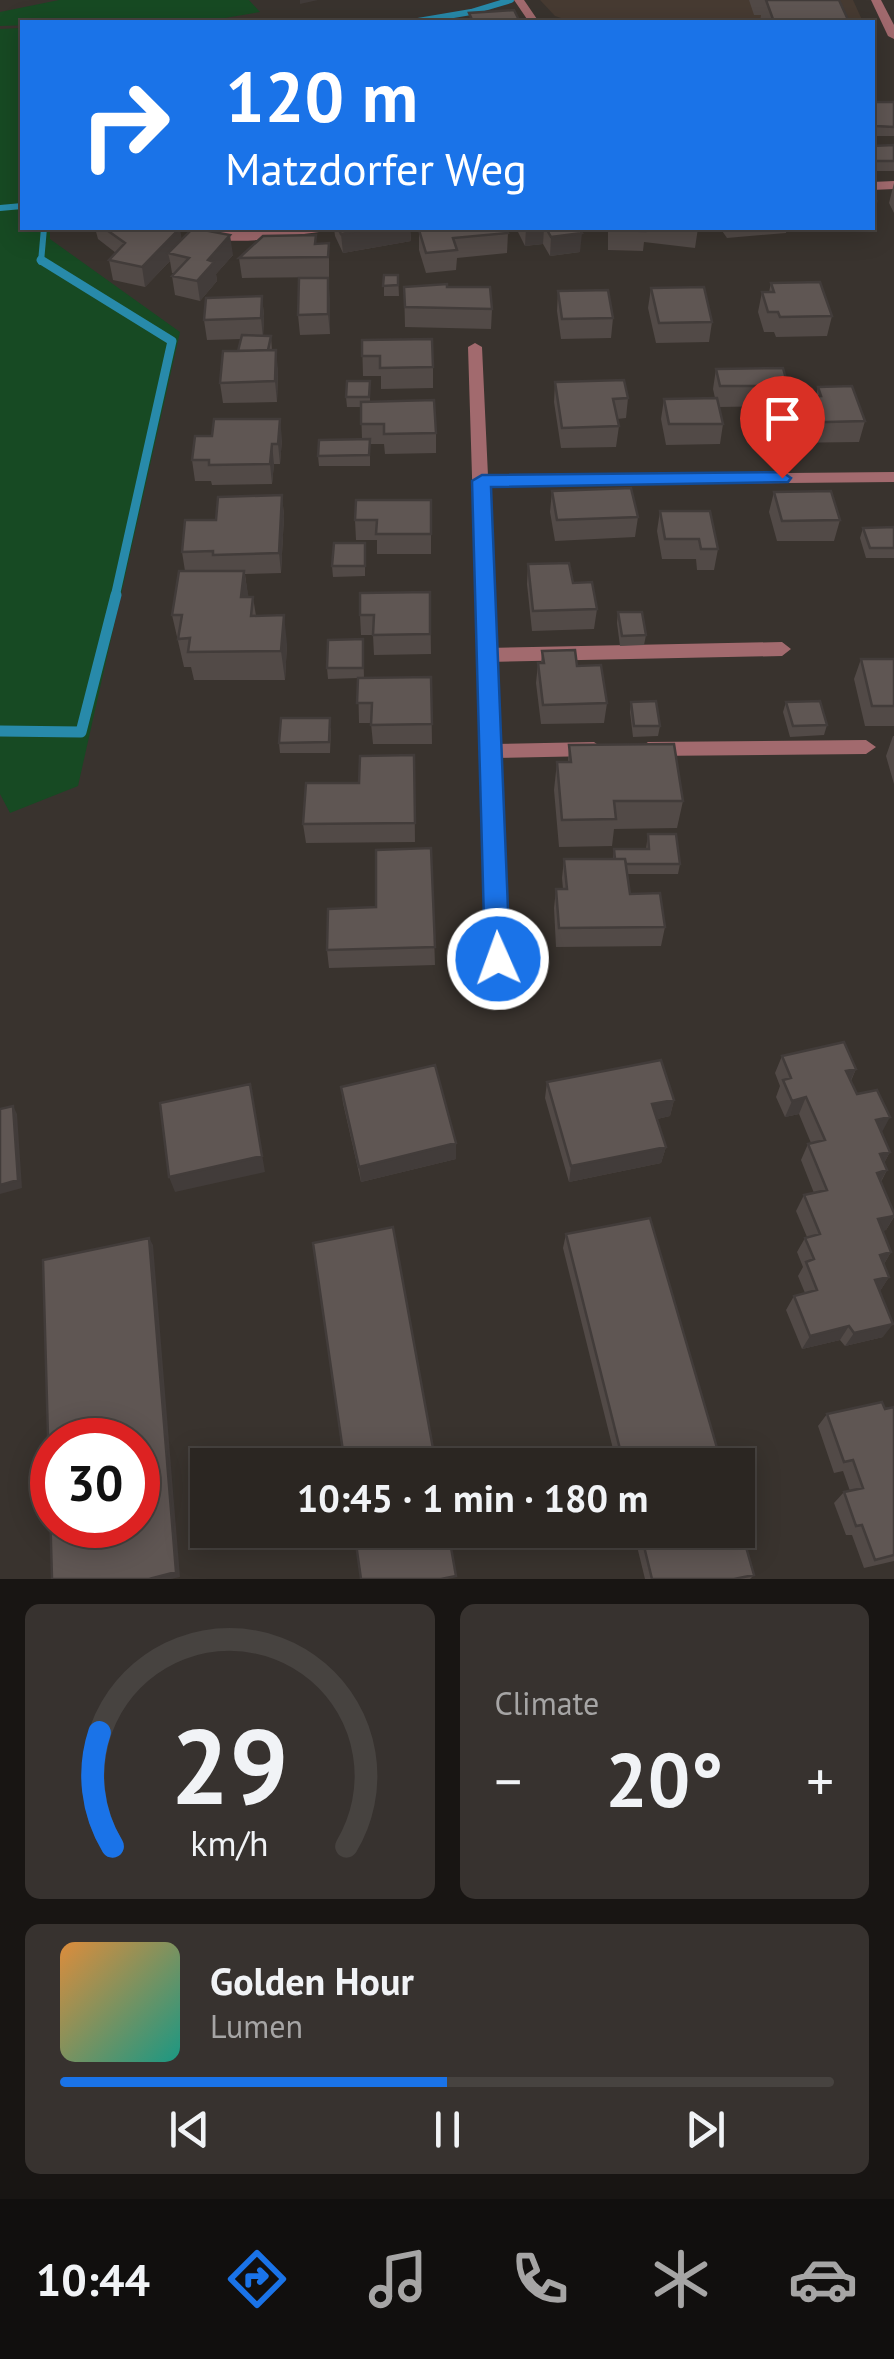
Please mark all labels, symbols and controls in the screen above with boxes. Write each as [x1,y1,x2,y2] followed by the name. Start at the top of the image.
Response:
[225,51,418,141] text: 120 m
[60,60,190,190] icon: right
[225,139,527,197] text: Matzdorfer Weg
[740,376,825,479] pin
[755,391,810,446] icon: arrive
[446,907,550,1011] position arrow
[30,1418,160,1548] speed limit sign: 30
[297,1473,648,1522] text: 10:45 · 1 min · 180 m
[495,1682,599,1724] text: Climate
[171,1698,289,1833] text: 29
[605,1731,723,1828] text: 20°
[495,1745,522,1816] text: −
[806,1745,834,1816] text: +
[191,1820,269,1866] text: km/h
[210,1956,414,2005] text: Golden Hour
[210,2005,303,2047] text: Lumen
[162,2102,217,2157] icon: previous
[420,2102,475,2157] icon: pause
[678,2102,733,2157] icon: next
[222,2244,292,2314] icon: directions
[363,2244,433,2314] icon: music
[505,2244,575,2314] icon: phone
[646,2244,716,2314] icon: climate
[788,2244,858,2314] icon: car
[36,2250,150,2308] text: 10:44

